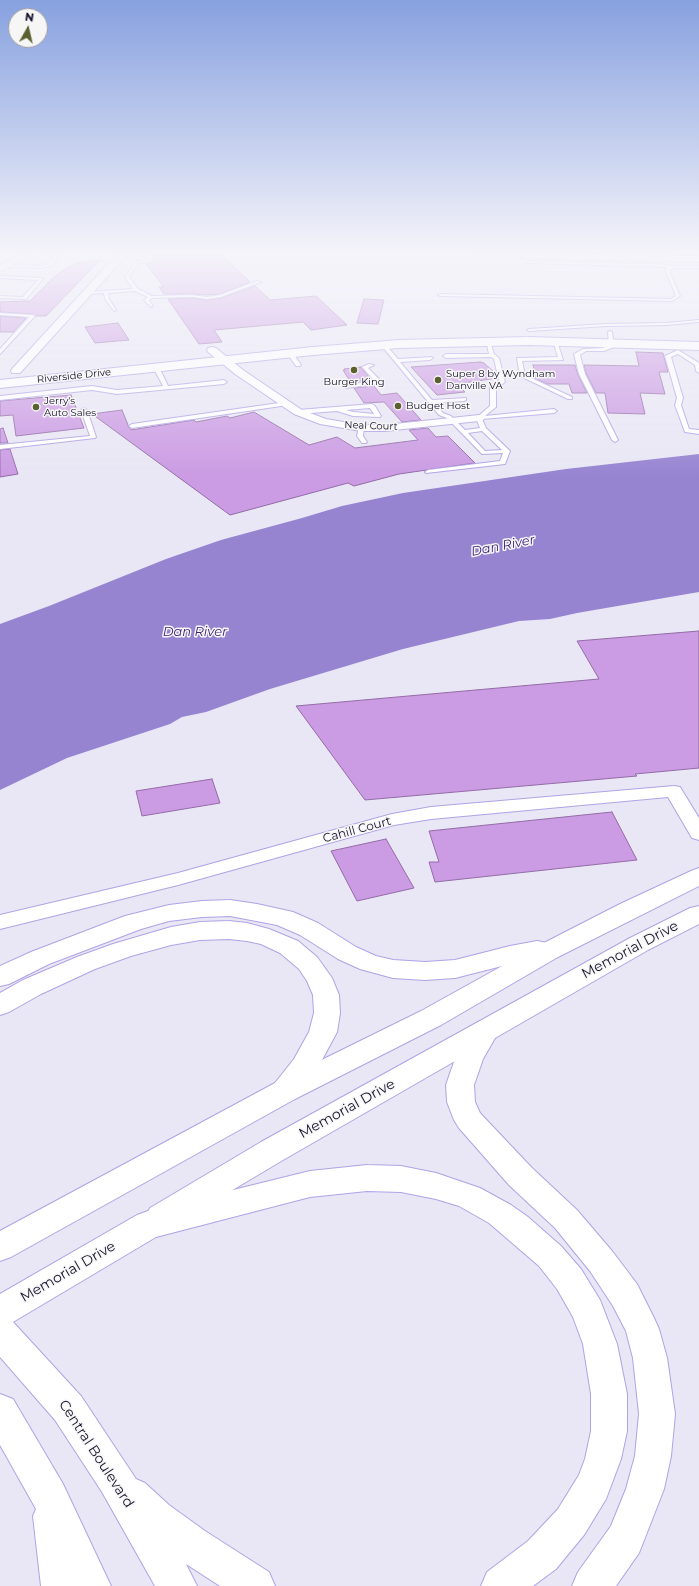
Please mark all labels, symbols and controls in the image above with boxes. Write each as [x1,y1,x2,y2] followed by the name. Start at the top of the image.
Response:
[8,8,48,48] north arrow
[24,10,35,25] text: N
[349,365,359,375] marker: Burger King
[36,366,112,386] street label: Riverside Drive
[446,368,555,392] place label: Super 8 by Wyndham Danville VA
[433,375,443,385] marker: Super 8 by Wyndham Danville VA
[323,376,385,388] place label: Burger King
[44,395,96,418] place label: Jerry's Auto Sales
[406,400,470,412] place label: Budget Host
[393,401,403,411] marker: Budget Host
[31,402,41,412] marker: Jerry's Auto Sales
[344,419,398,433] street label: Neal Court
[470,532,536,560] water label: Dan River
[163,624,227,640] water label: Dan River
[321,814,393,846] street label: Cahill Court
[579,917,681,983] street label: Memorial Drive
[296,1076,398,1142] street label: Memorial Drive
[17,1238,119,1306] street label: Memorial Drive
[55,1397,137,1511] street label: Central Boulevard

